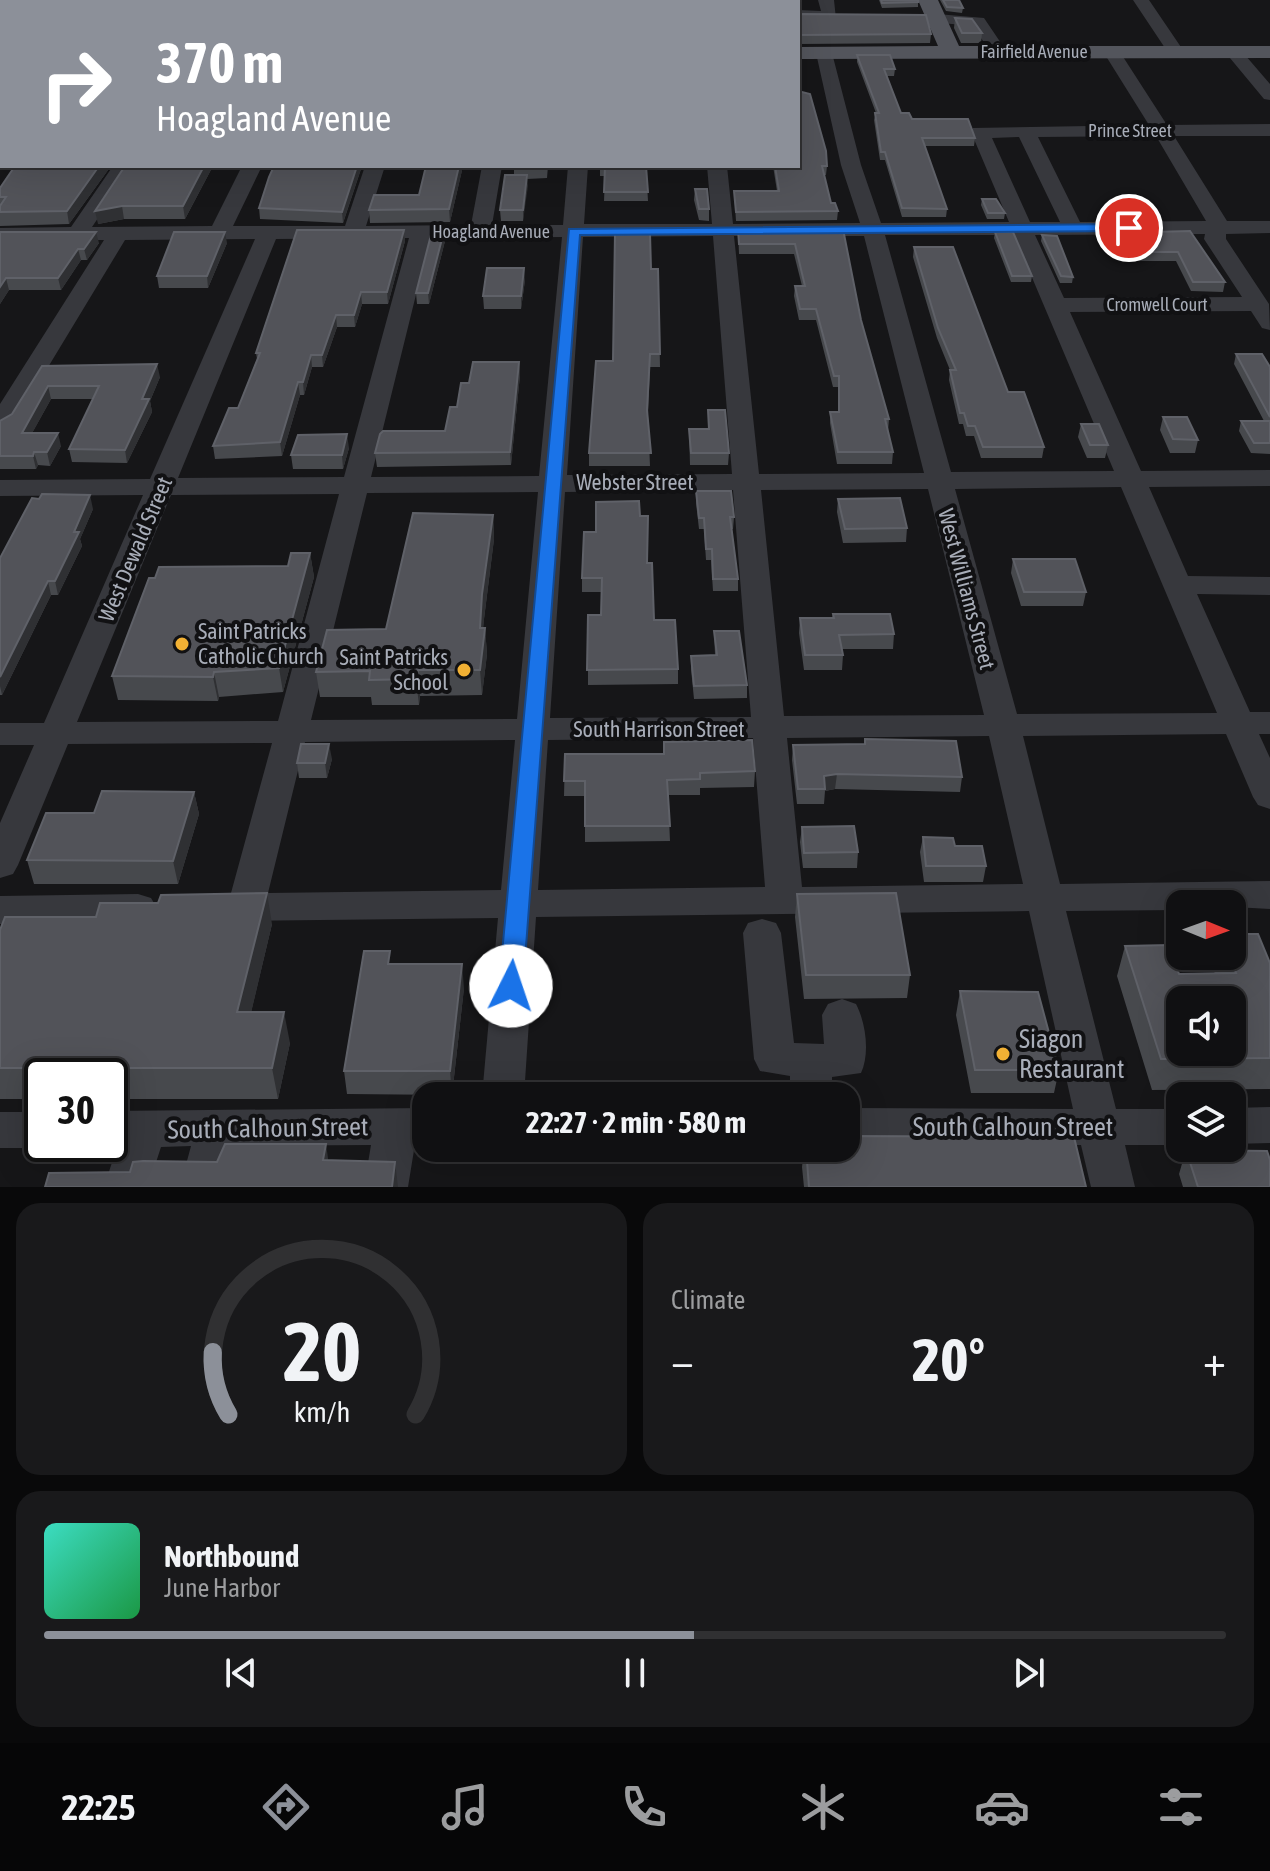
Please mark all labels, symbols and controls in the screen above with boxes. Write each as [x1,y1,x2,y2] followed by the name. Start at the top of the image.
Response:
[156,31,283,95] text: 370 m
[24,32,128,136] icon: right
[980,41,1088,62] street label: Fairfield Avenue
[156,97,391,139] text: Hoagland Avenue
[1088,120,1172,141] street label: Prince Street
[1095,194,1163,262] pin
[1107,206,1151,250] icon: arrive
[432,221,550,242] street label: Hoagland Avenue
[1106,294,1208,315] street label: Cromwell Court
[576,469,694,495] street label: Webster Street
[93,473,177,625] street label: West Dewald Street
[933,506,1001,672] street label: West Williams Street
[198,618,324,669] place label: Saint Patricks Catholic Church
[173,635,191,653] marker: Saint Patricks Catholic Church
[339,644,448,695] place label: Saint Patricks School
[455,661,473,679] marker: Saint Patricks School
[573,716,745,742] street label: South Harrison Street
[1166,890,1246,970] north arrow
[1166,890,1246,1162] map controls
[469,944,553,1028] position arrow
[1166,986,1246,1066] button: sound
[1019,1024,1124,1084] place label: Siagon Restaurant
[994,1045,1012,1063] marker: Siagon Restaurant
[24,1058,128,1162] speed limit sign: 30
[1166,1082,1246,1162] button: layers
[526,1105,746,1139] text: 22:27 · 2 min · 580 m
[167,1111,369,1145] street label: South Calhoun Street
[913,1112,1113,1142] street label: South Calhoun Street
[671,1285,745,1315] text: Climate
[282,1303,361,1399] text: 20
[912,1325,985,1394] text: 20°
[671,1335,694,1385] text: −
[1203,1335,1226,1385] text: +
[293,1395,350,1428] text: km/h
[164,1539,299,1573] text: Northbound
[164,1573,280,1603] text: June Harbor
[219,1651,263,1695] icon: previous
[613,1651,657,1695] icon: pause
[1007,1651,1051,1695] icon: next
[258,1779,314,1835] icon: directions
[437,1779,493,1835] icon: music
[616,1779,672,1835] icon: phone
[795,1779,851,1835] icon: climate
[974,1779,1030,1835] icon: car
[1153,1779,1209,1835] icon: filters
[61,1786,136,1828] text: 22:25

